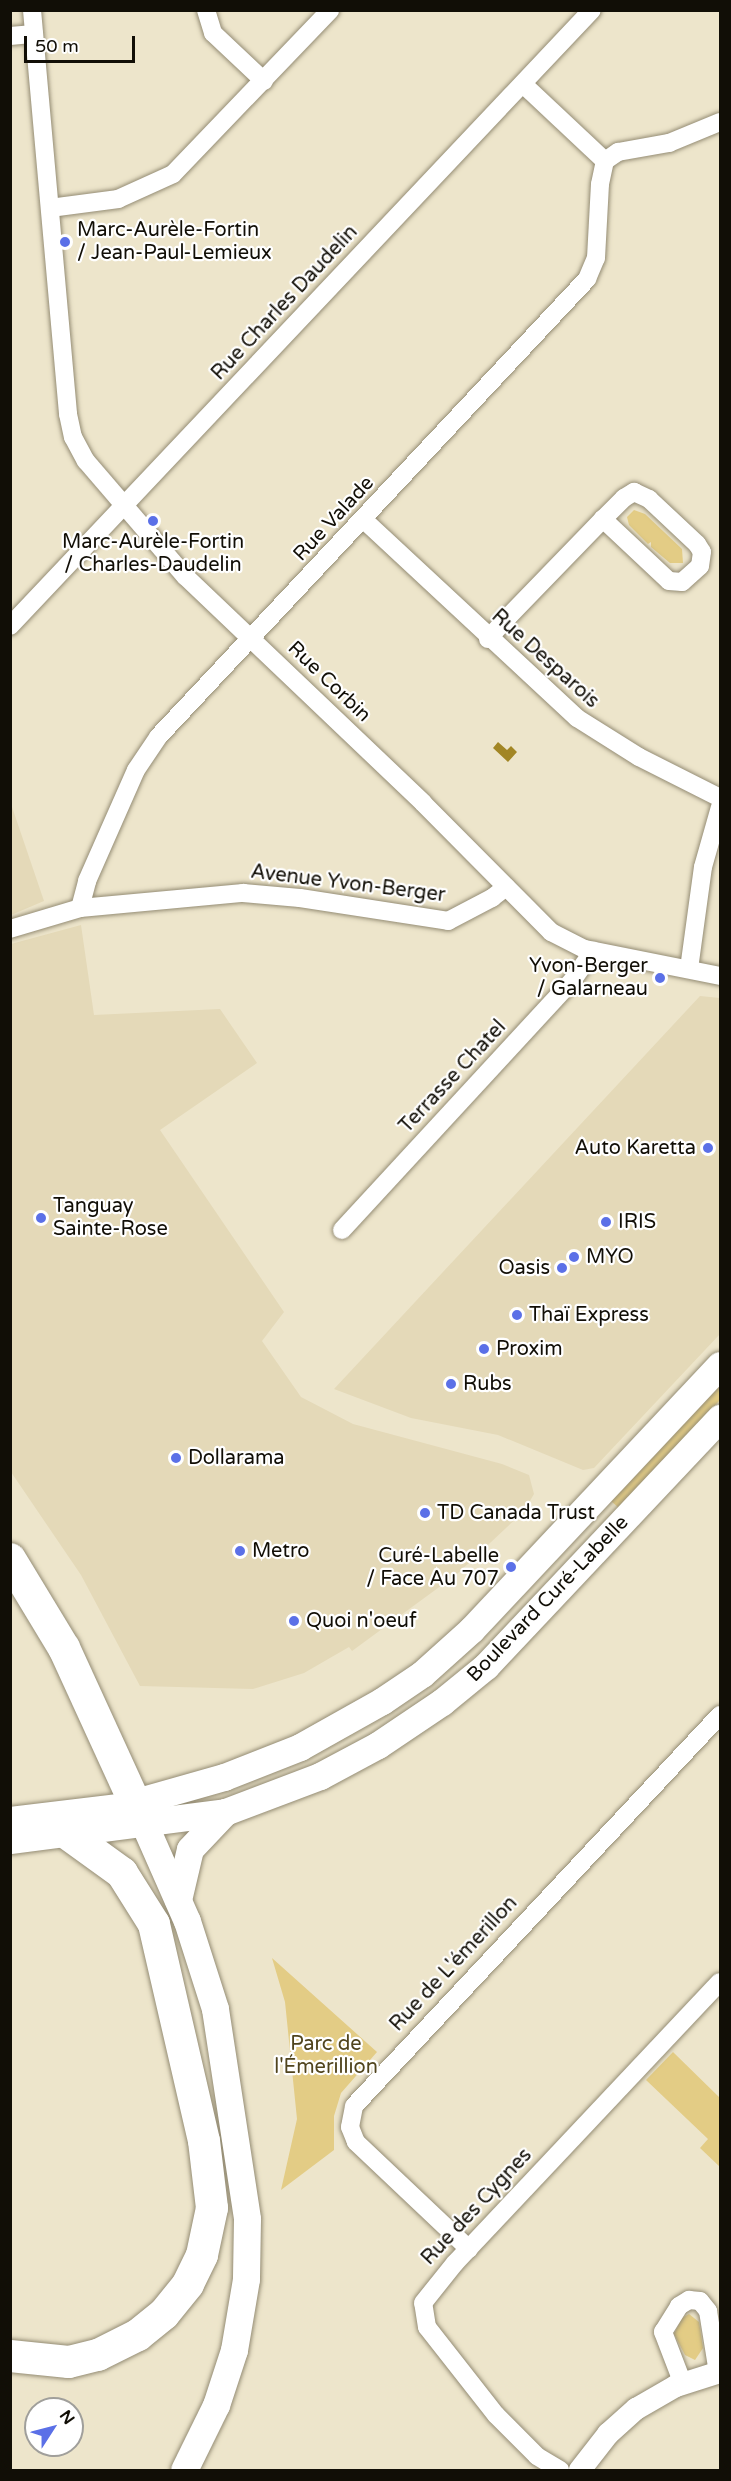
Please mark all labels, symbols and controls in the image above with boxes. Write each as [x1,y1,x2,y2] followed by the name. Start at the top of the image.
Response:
[27,24,138,62] scale bar
[35,35,79,57] text: 50 m
[77,219,272,266] place label: Marc-Aurèle-Fortin / Jean-Paul-Lemieux
[207,220,363,386] street label: Rue Charles Daudelin
[58,235,72,249] marker: Marc-Aurèle-Fortin / Jean-Paul-Lemieux
[289,472,379,566] street label: Rue Valade
[146,514,160,528] marker: Marc-Aurèle-Fortin / Charles-Daudelin
[62,530,244,577] place label: Marc-Aurèle-Fortin / Charles-Daudelin
[486,604,604,714] street label: Rue Desparois
[282,637,376,727] street label: Rue Corbin
[249,860,447,908] street label: Avenue Yvon-Berger
[529,954,648,1001] place label: Yvon-Berger / Galarneau
[653,971,667,985] marker: Yvon-Berger / Galarneau
[395,1016,511,1138] street label: Terrasse Chatel
[574,1136,696,1160] place label: Auto Karetta
[701,1141,715,1155] marker: Auto Karetta
[53,1194,168,1241] place label: Tanguay Sainte-Rose
[618,1210,656,1234] place label: IRIS
[34,1211,48,1225] marker: Tanguay Sainte-Rose
[599,1215,613,1229] marker: IRIS
[586,1245,634,1269] place label: MYO
[567,1250,581,1264] marker: MYO
[499,1256,550,1280] place label: Oasis
[555,1261,569,1275] marker: Oasis
[529,1303,649,1327] place label: Thaï Express
[510,1308,524,1322] marker: Thaï Express
[496,1337,563,1361] place label: Proxim
[477,1342,491,1356] marker: Proxim
[463,1372,512,1396] place label: Rubs
[444,1377,458,1391] marker: Rubs
[188,1446,284,1470] place label: Dollarama
[169,1451,183,1465] marker: Dollarama
[437,1501,595,1525] place label: TD Canada Trust
[418,1506,432,1520] marker: TD Canada Trust
[462,1511,634,1687] street label: Boulevard Curé-Labelle
[252,1539,310,1563] place label: Metro
[233,1544,247,1558] marker: Metro
[366,1544,499,1591] place label: Curé-Labelle / Face Au 707
[504,1560,518,1574] marker: Curé-Labelle / Face Au 707
[306,1609,417,1633] place label: Quoi n'oeuf
[287,1614,301,1628] marker: Quoi n'oeuf
[385,1891,523,2037] street label: Rue de L'émerillon
[274,2032,378,2079] park label: Parc de l'Émerillion
[417,2144,537,2270] street label: Rue des Cygnes
[24,2397,84,2457] north arrow
[55,2407,79,2429] text: N

